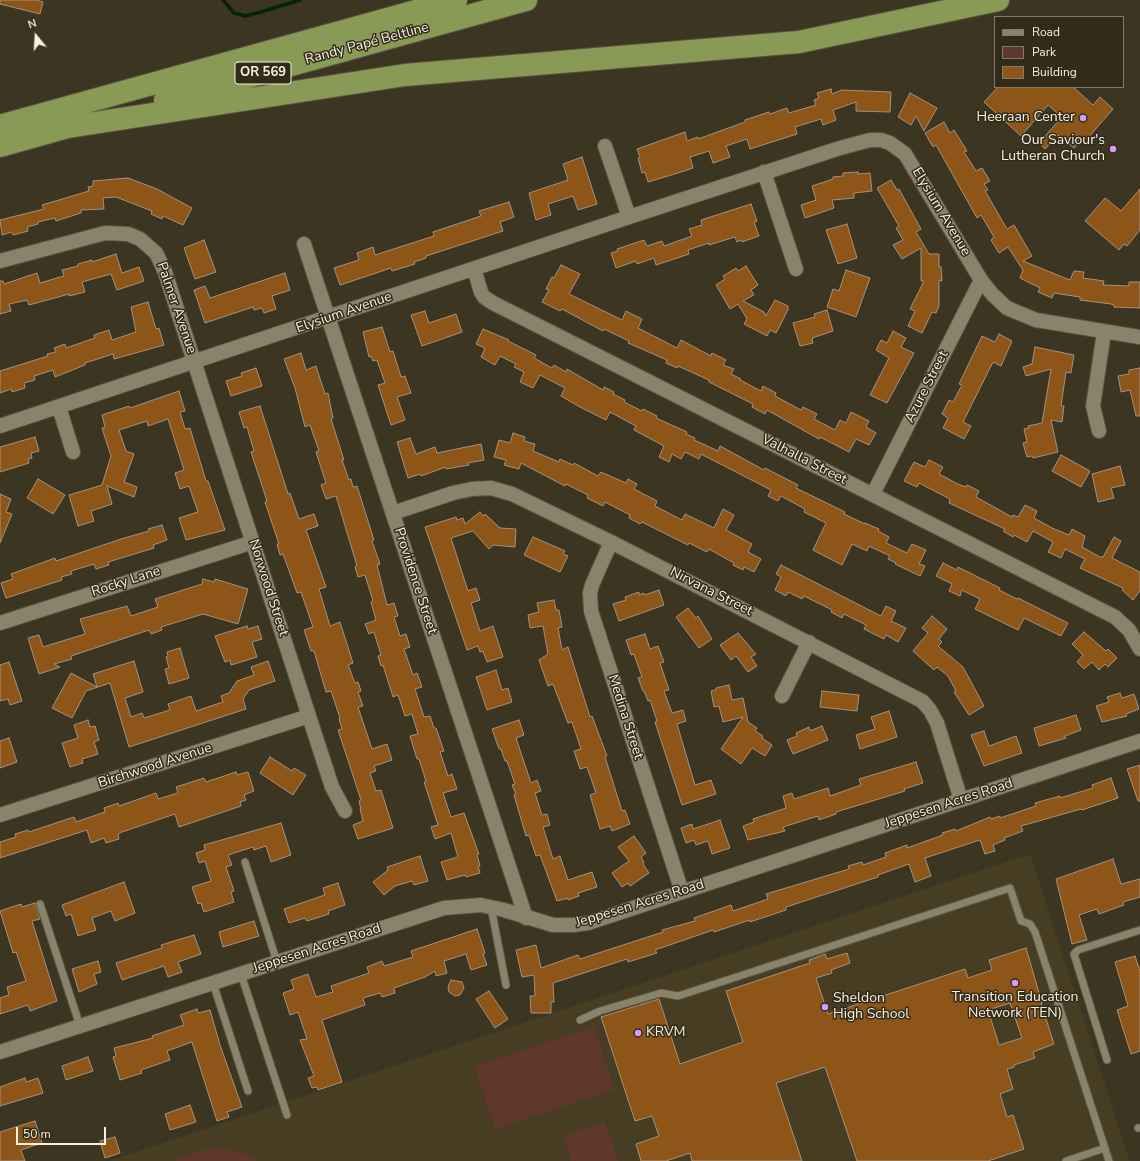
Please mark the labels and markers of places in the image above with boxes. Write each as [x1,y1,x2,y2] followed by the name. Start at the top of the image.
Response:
[976,110,1075,126] place label: Heeraan Center
[1078,113,1088,123] marker: Heeraan Center
[1001,133,1105,166] place label: Our Saviour's Lutheran Church
[1108,144,1118,154] marker: Our Saviour's Lutheran Church
[1010,978,1020,988] marker: Transition Education Network (TEN)
[952,990,1078,1022] place label: Transition Education Network (TEN)
[833,991,909,1024] place label: Sheldon High School
[820,1002,830,1012] marker: Sheldon High School
[646,1025,686,1041] place label: KRVM
[633,1028,643,1038] marker: KRVM

